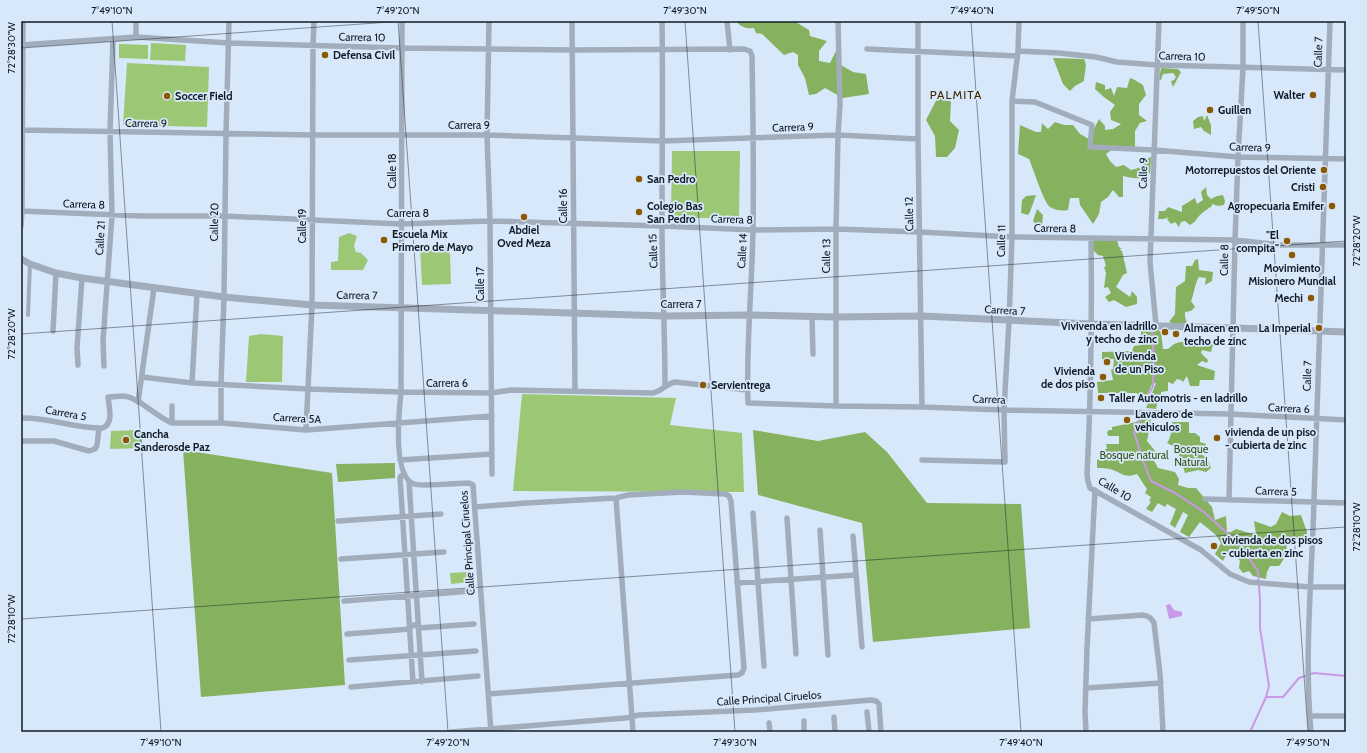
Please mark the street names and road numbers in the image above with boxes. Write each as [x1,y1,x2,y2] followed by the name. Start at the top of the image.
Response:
[338,30,386,44] street label: Carrera 10
[1310,36,1326,68] street label: Calle 7
[1158,48,1206,64] street label: Carrera 10
[125,116,167,130] street label: Carrera 9
[448,118,490,132] street label: Carrera 9
[772,119,814,135] street label: Carrera 9
[1229,139,1271,155] street label: Carrera 9
[385,153,399,189] street label: Calle 18
[1135,157,1151,189] street label: Calle 9
[556,188,570,224] street label: Calle 16
[63,196,105,212] street label: Carrera 8
[902,196,916,231] street label: Calle 12
[207,202,221,241] street label: Calle 20
[387,206,429,220] street label: Carrera 8
[295,208,309,244] street label: Calle 19
[711,211,753,227] street label: Carrera 8
[92,220,108,256] street label: Calle 21
[1034,221,1076,235] street label: Carrera 8
[994,225,1008,257] street label: Calle 11
[734,232,750,269] street label: Calle 14
[645,233,661,269] street label: Calle 15
[819,238,833,274] street label: Calle 13
[1217,244,1231,276] street label: Calle 8
[473,266,487,301] street label: Calle 17
[336,288,378,302] street label: Carrera 7
[660,297,702,311] street label: Carrera 7
[984,302,1026,318] street label: Carrera 7
[1299,360,1315,392] street label: Calle 7
[426,376,468,390] street label: Carrera 6
[972,391,1007,407] street label: Carrera
[1268,400,1310,416] street label: Carrera 6
[44,402,88,424] street label: Carrera 5
[272,410,322,426] street label: Carrera 5A
[1096,474,1135,505] street label: Calle 10
[1255,483,1297,499] street label: Carrera 5
[456,490,478,596] street label: Calle Principal Ciruelos
[716,687,822,709] street label: Calle Principal Ciruelos

